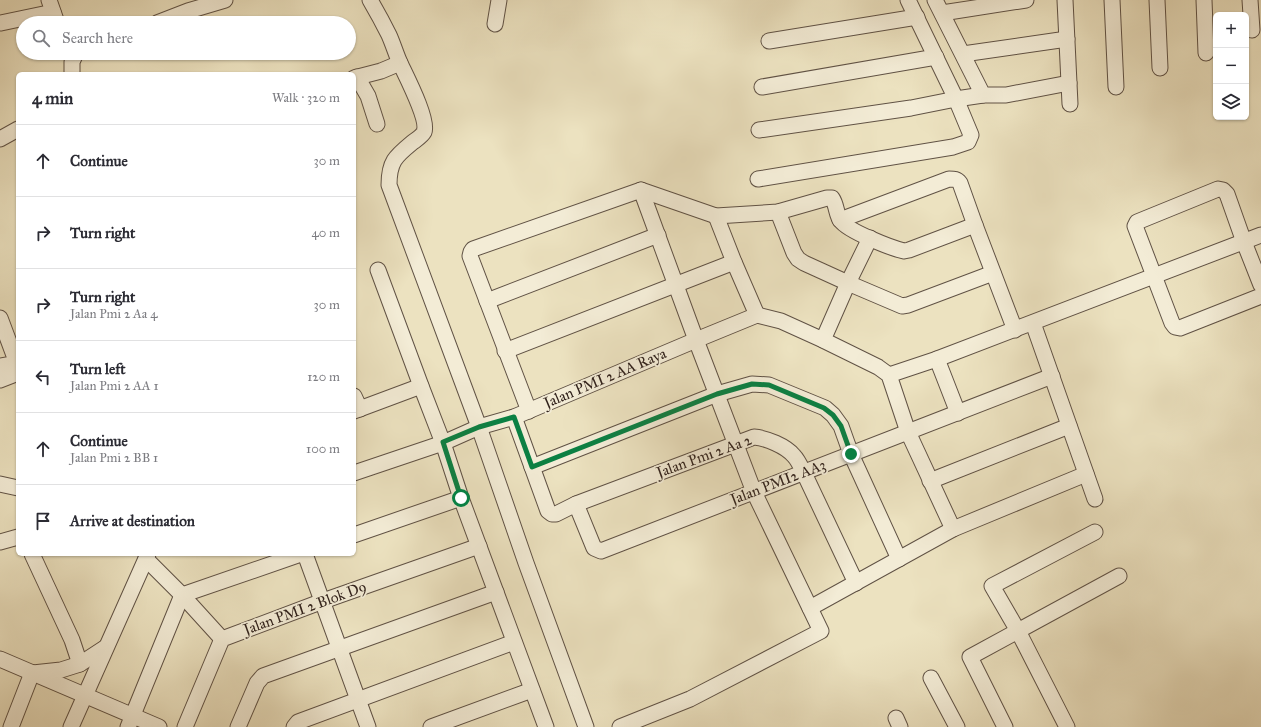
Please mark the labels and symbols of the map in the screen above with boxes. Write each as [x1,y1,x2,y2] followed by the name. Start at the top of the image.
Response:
[539,344,670,414] street label: Jalan PMI 2 AA Raya
[652,430,755,483] street label: Jalan Pmi 2 Aa 2
[842,445,860,463] route end
[726,456,829,510] street label: Jalan PMI2 AA3
[452,489,470,507] route start
[239,577,369,640] street label: Jalan PMI 2 Blok D9

